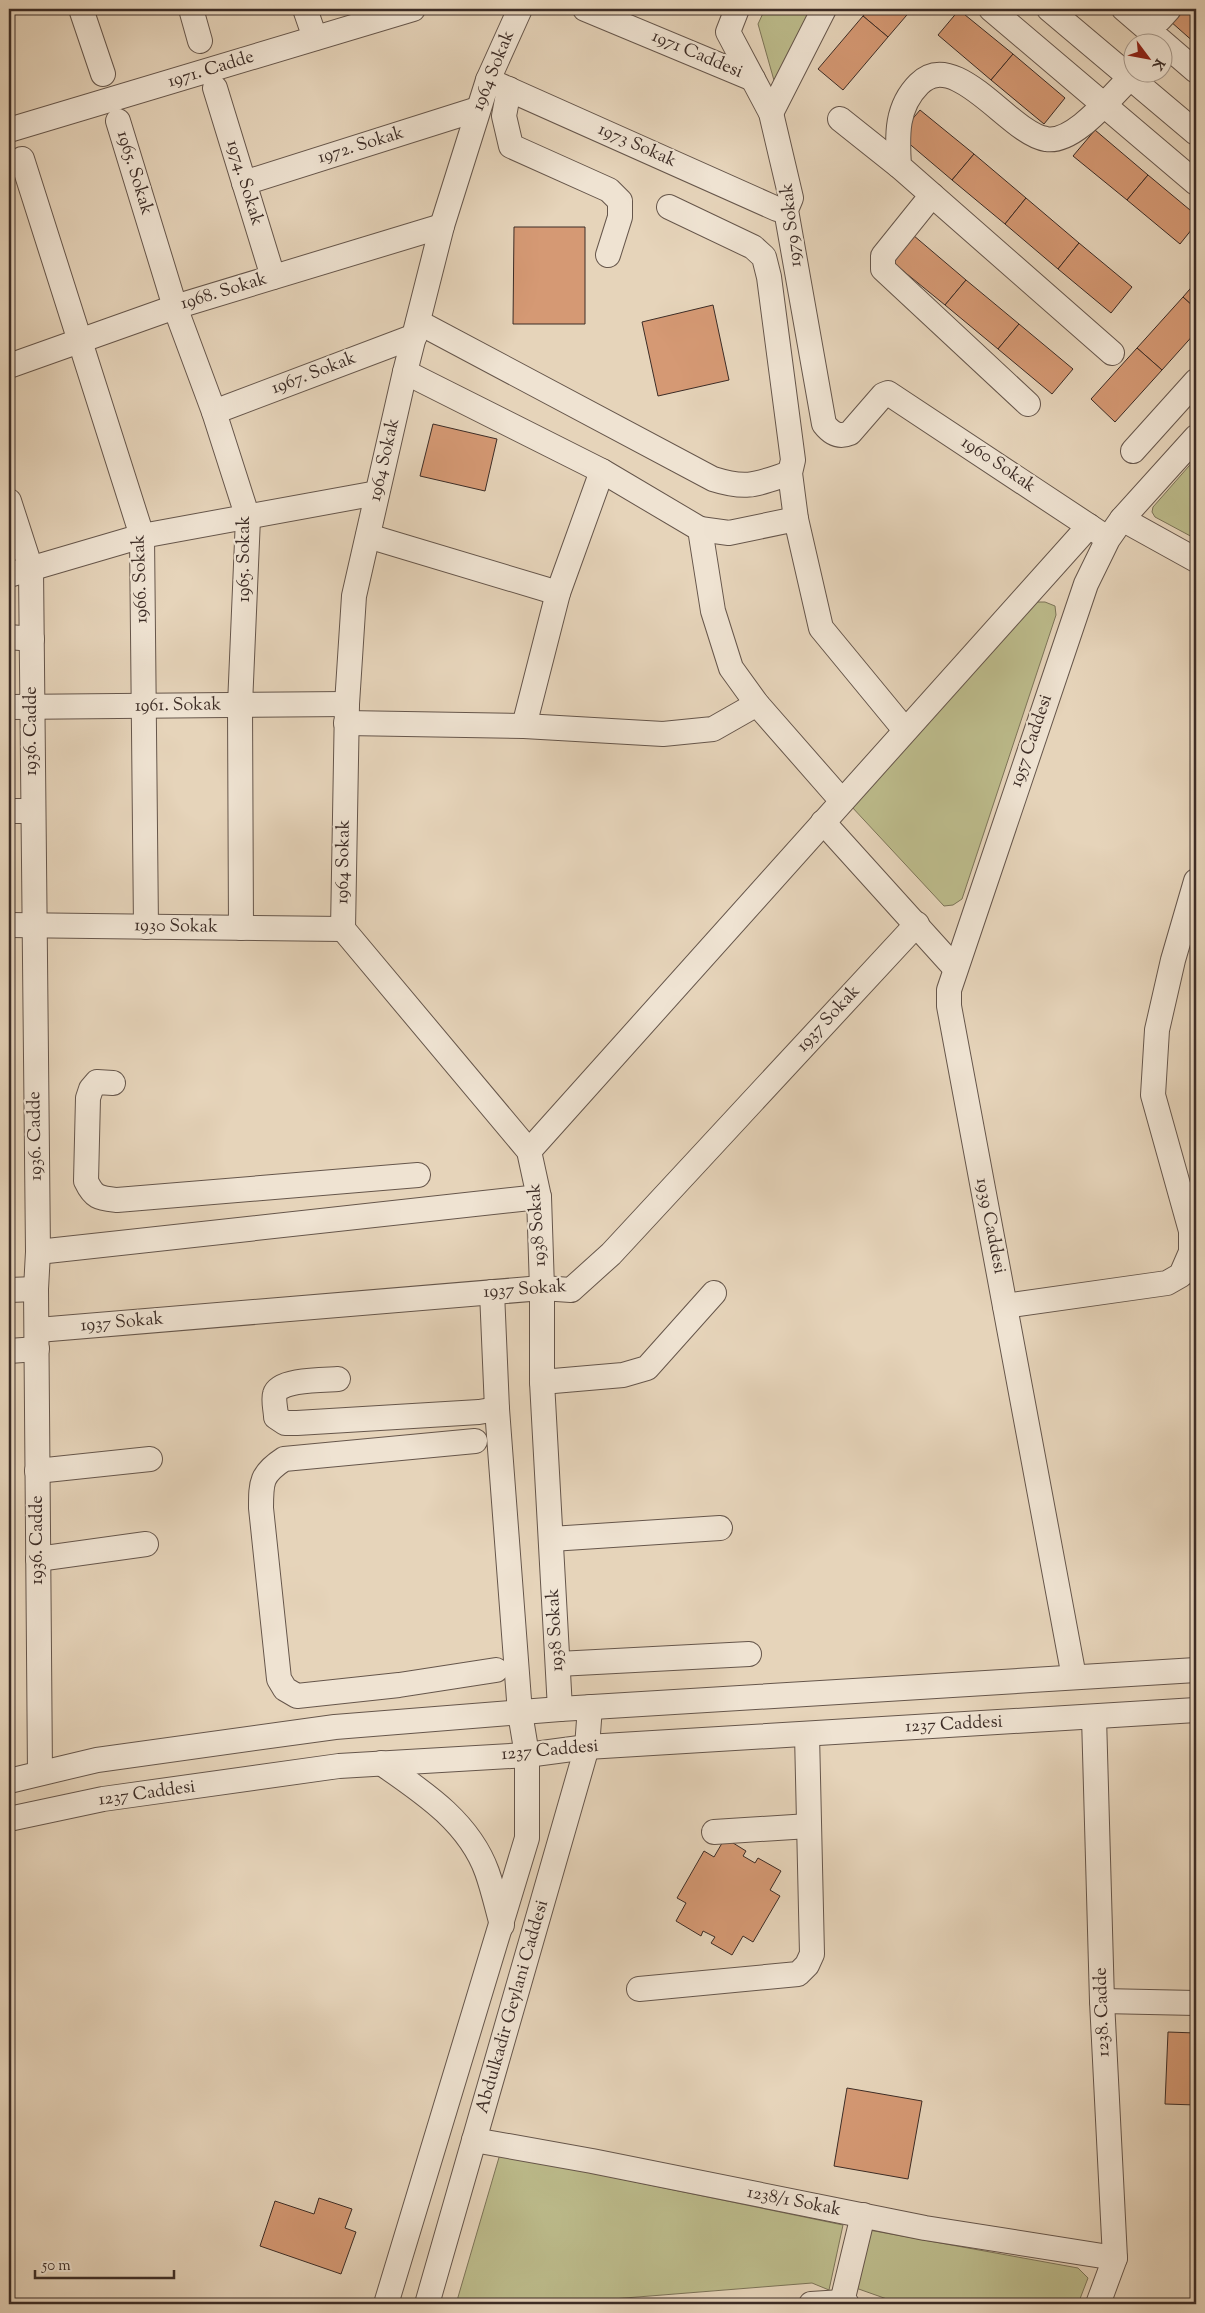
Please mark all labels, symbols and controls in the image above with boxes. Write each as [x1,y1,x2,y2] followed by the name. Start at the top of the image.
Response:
[647,24,747,86] street label: 1971 Caddesi
[466,27,522,115] street label: 1964 Sokak
[1122,32,1172,82] north arrow
[165,45,257,95] street label: 1971. Cadde
[1146,54,1168,74] text: K
[594,117,680,175] street label: 1973 Sokak
[315,121,407,171] street label: 1972. Sokak
[109,128,159,218] street label: 1965. Sokak
[219,137,269,229] street label: 1974. Sokak
[775,182,809,268] street label: 1979 Sokak
[178,266,271,317] street label: 1968. Sokak
[268,346,360,402] street label: 1967. Sokak
[363,416,407,504] street label: 1964 Sokak
[955,430,1041,500] street label: 1960 Sokak
[232,516,258,602] street label: 1965. Sokak
[126,534,156,624] street label: 1966. Sokak
[19,686,45,776] street label: 1936. Cadde
[1004,691,1060,791] street label: 1957 Caddesi
[135,692,222,720] street label: 1961. Sokak
[330,819,358,905] street label: 1964 Sokak
[134,913,218,941] street label: 1930 Sokak
[791,980,867,1058] street label: 1937 Sokak
[22,1091,50,1181] street label: 1936. Cadde
[968,1176,1012,1276] street label: 1939 Caddesi
[522,1182,554,1267] street label: 1938 Sokak
[483,1274,568,1306] street label: 1937 Sokak
[79,1306,165,1340] street label: 1937 Sokak
[25,1495,51,1585] street label: 1936. Cadde
[541,1588,571,1672] street label: 1938 Sokak
[905,1709,1003,1741] street label: 1237 Caddesi
[500,1734,600,1768] street label: 1237 Caddesi
[97,1774,197,1814] street label: 1237 Caddesi
[470,1897,556,2117] street label: Abdulkadir Geylani Caddesi
[1088,1967,1118,2057] street label: 1238. Cadde
[745,2180,843,2224] street label: 1238/1 Sokak
[35,2248,174,2280] scale bar
[41,2256,71,2277] text: 50 m

